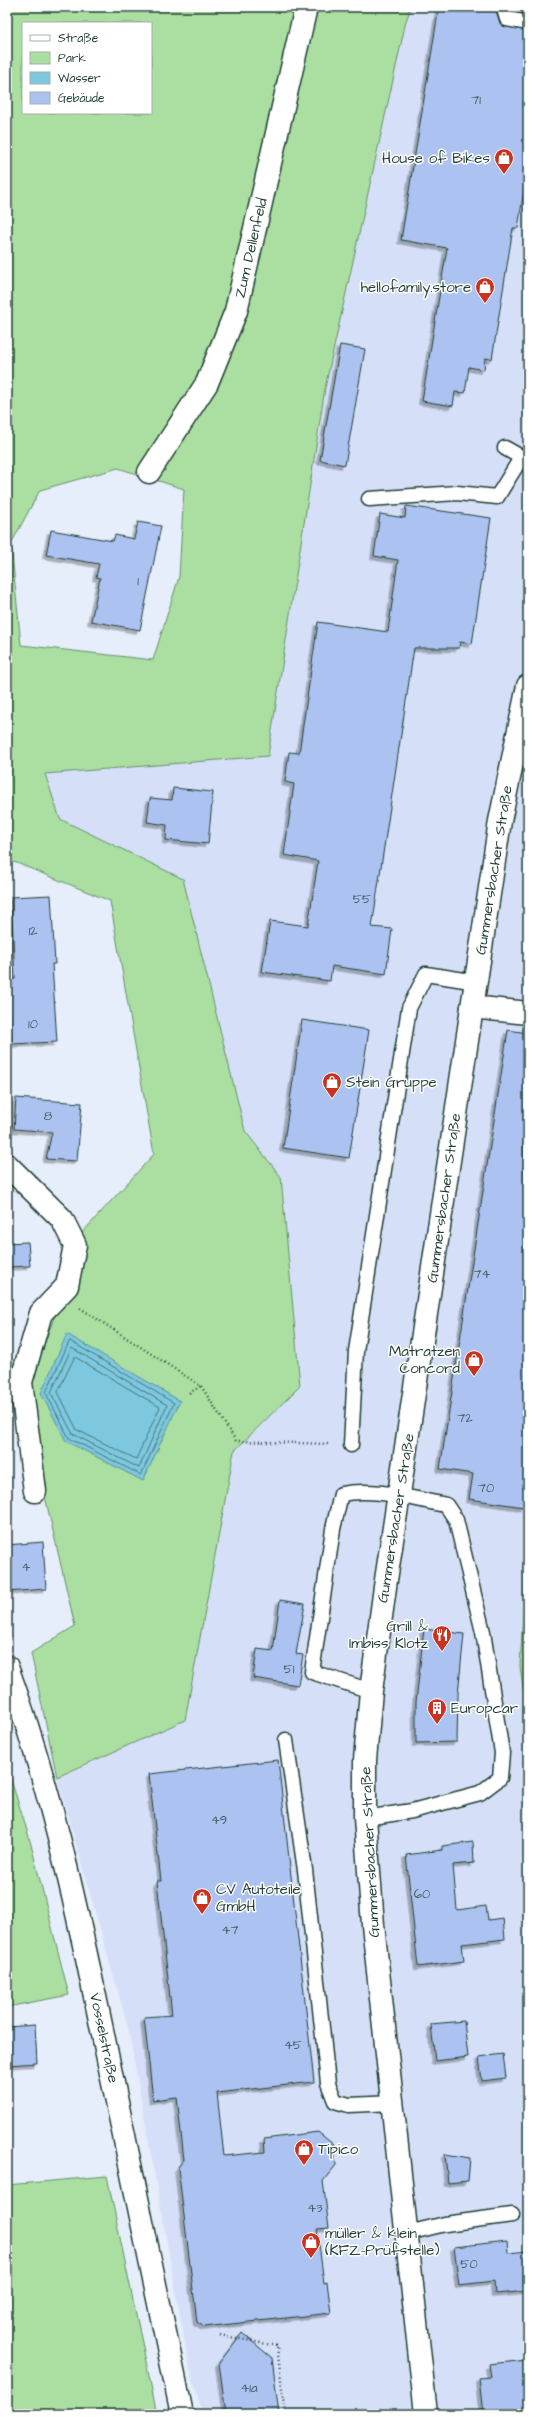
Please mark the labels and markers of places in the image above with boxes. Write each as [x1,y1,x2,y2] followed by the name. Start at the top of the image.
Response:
[493,147,515,175] shop icon: House of Bikes
[382,148,490,169] place label: House of Bikes
[474,276,496,304] shop icon: hellofamily.store
[361,277,471,299] place label: hellofamily.store
[321,1071,343,1099] shop icon: Stein Gruppe
[346,1072,437,1093] place label: Stein Gruppe
[389,1341,460,1379] place label: Matratzen Concord
[463,1349,485,1377] shop icon: Matratzen Concord
[349,1616,429,1654] place label: Grill & Imbiss Klotz
[431,1624,453,1652] restaurant icon: Grill & Imbiss Klotz
[426,1697,448,1725] building icon: Europcar
[451,1698,518,1719] place label: Europcar
[216,1879,301,1917] place label: CV Autoteile GmbH
[191,1887,213,1915] shop icon: CV Autoteile GmbH
[293,2138,315,2166] shop icon: Tipico
[318,2139,359,2160] place label: Tipico
[325,2223,440,2261] place label: müller & klein (KFZ-Prüfstelle)
[300,2231,322,2259] shop icon: müller & klein (KFZ-Prüfstelle)

